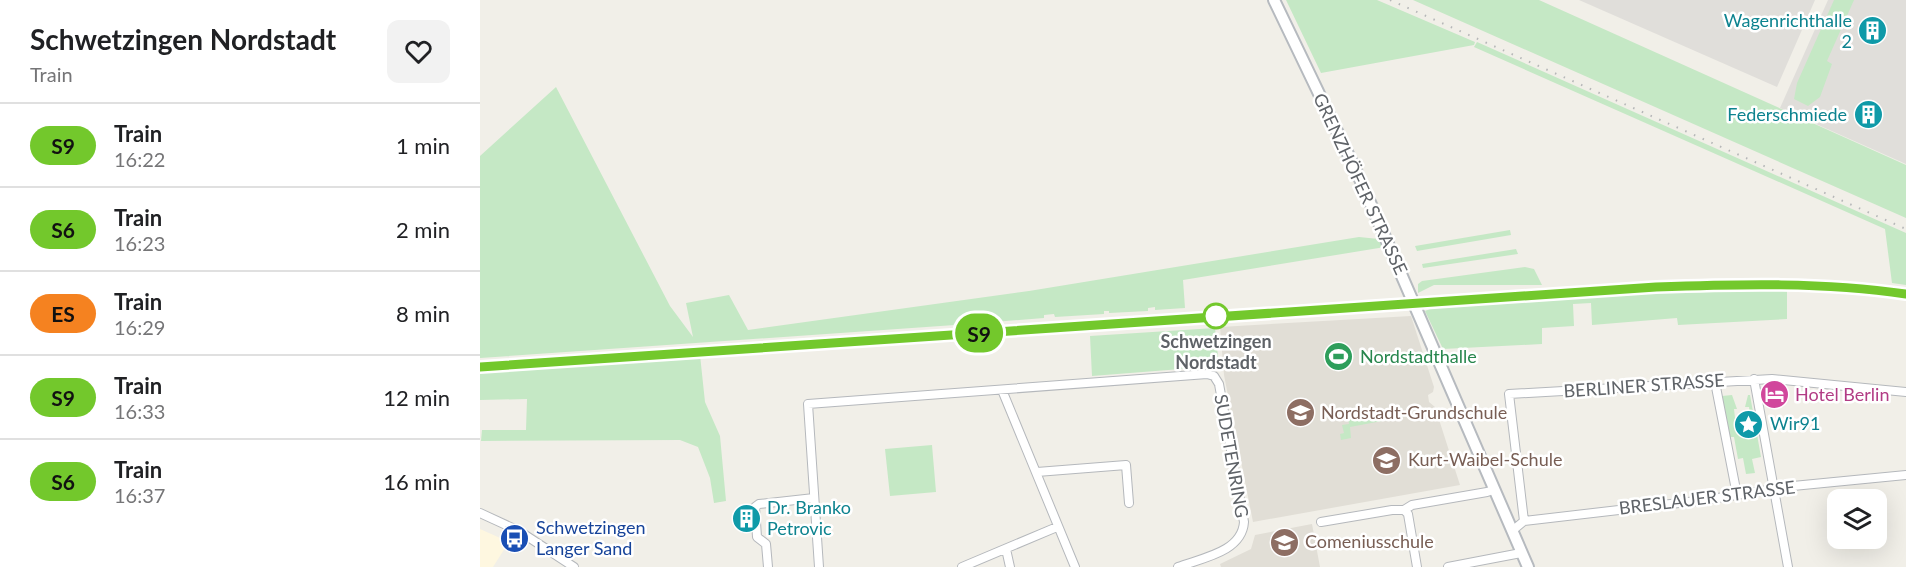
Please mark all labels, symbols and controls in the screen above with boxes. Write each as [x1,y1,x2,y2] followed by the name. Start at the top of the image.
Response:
[1724,9,1852,52] place label: Wagenrichthalle 2
[1857,15,1889,47] building icon: Wagenrichthalle 2
[387,20,450,83] button: heart
[30,22,336,56] text: Schwetzingen Nordstadt
[30,62,73,86] text: Train
[1309,89,1413,278] street label: GRENZHÖFER STRASSE
[1852,99,1884,131] building icon: Federschmiede
[1727,103,1847,125] place label: Federschmiede
[114,120,162,147] text: Train
[396,132,450,159] text: 1 min
[51,133,75,158] text: S9
[114,147,165,171] text: 16:22
[114,204,162,231] text: Train
[396,216,450,243] text: 2 min
[51,217,75,242] text: S6
[114,231,165,255] text: 16:23
[114,288,162,315] text: Train
[396,300,450,327] text: 8 min
[51,301,75,326] text: ES
[1203,303,1229,329] marker: Schwetzingen Nordstadt
[952,314,1006,352] line badge: S9
[114,315,165,339] text: 16:29
[967,321,991,346] text: S9
[1160,330,1272,373] place label: Schwetzingen Nordstadt
[1323,341,1355,373] sports icon: Nordstadthalle
[1360,345,1477,367] place label: Nordstadthalle
[1563,368,1725,402] street label: BERLINER STRASSE
[114,372,162,399] text: Train
[1758,379,1790,411] hotel icon: Hotel Berlin
[1795,383,1889,405] place label: Hotel Berlin
[383,384,450,411] text: 12 min
[51,385,75,410] text: S9
[1210,392,1254,519] street label: SUDETENRING
[1284,397,1316,429] school or university icon: Nordstadt-Grundschule
[114,399,165,423] text: 16:33
[1321,401,1507,423] place label: Nordstadt-Grundschule
[1733,408,1765,440] place icon: Wir91
[1770,412,1820,434] place label: Wir91
[1371,444,1403,476] school or university icon: Kurt-Waibel-Schule
[1408,448,1562,470] place label: Kurt-Waibel-Schule
[114,456,162,483] text: Train
[383,468,450,495] text: 16 min
[51,469,75,494] text: S6
[1617,475,1796,519] street label: BRESLAUER STRASSE
[114,483,165,507] text: 16:37
[1827,489,1887,549] map controls
[1827,489,1887,549] button: layers
[767,496,851,539] place label: Dr. Branko Petrovic
[730,502,762,534] building icon: Dr. Branko Petrovic
[536,516,645,559] place label: Schwetzingen Langer Sand
[499,522,531,554] bus stop icon: Schwetzingen Langer Sand
[1268,526,1300,558] school or university icon: Comeniusschule
[1305,530,1434,552] place label: Comeniusschule

